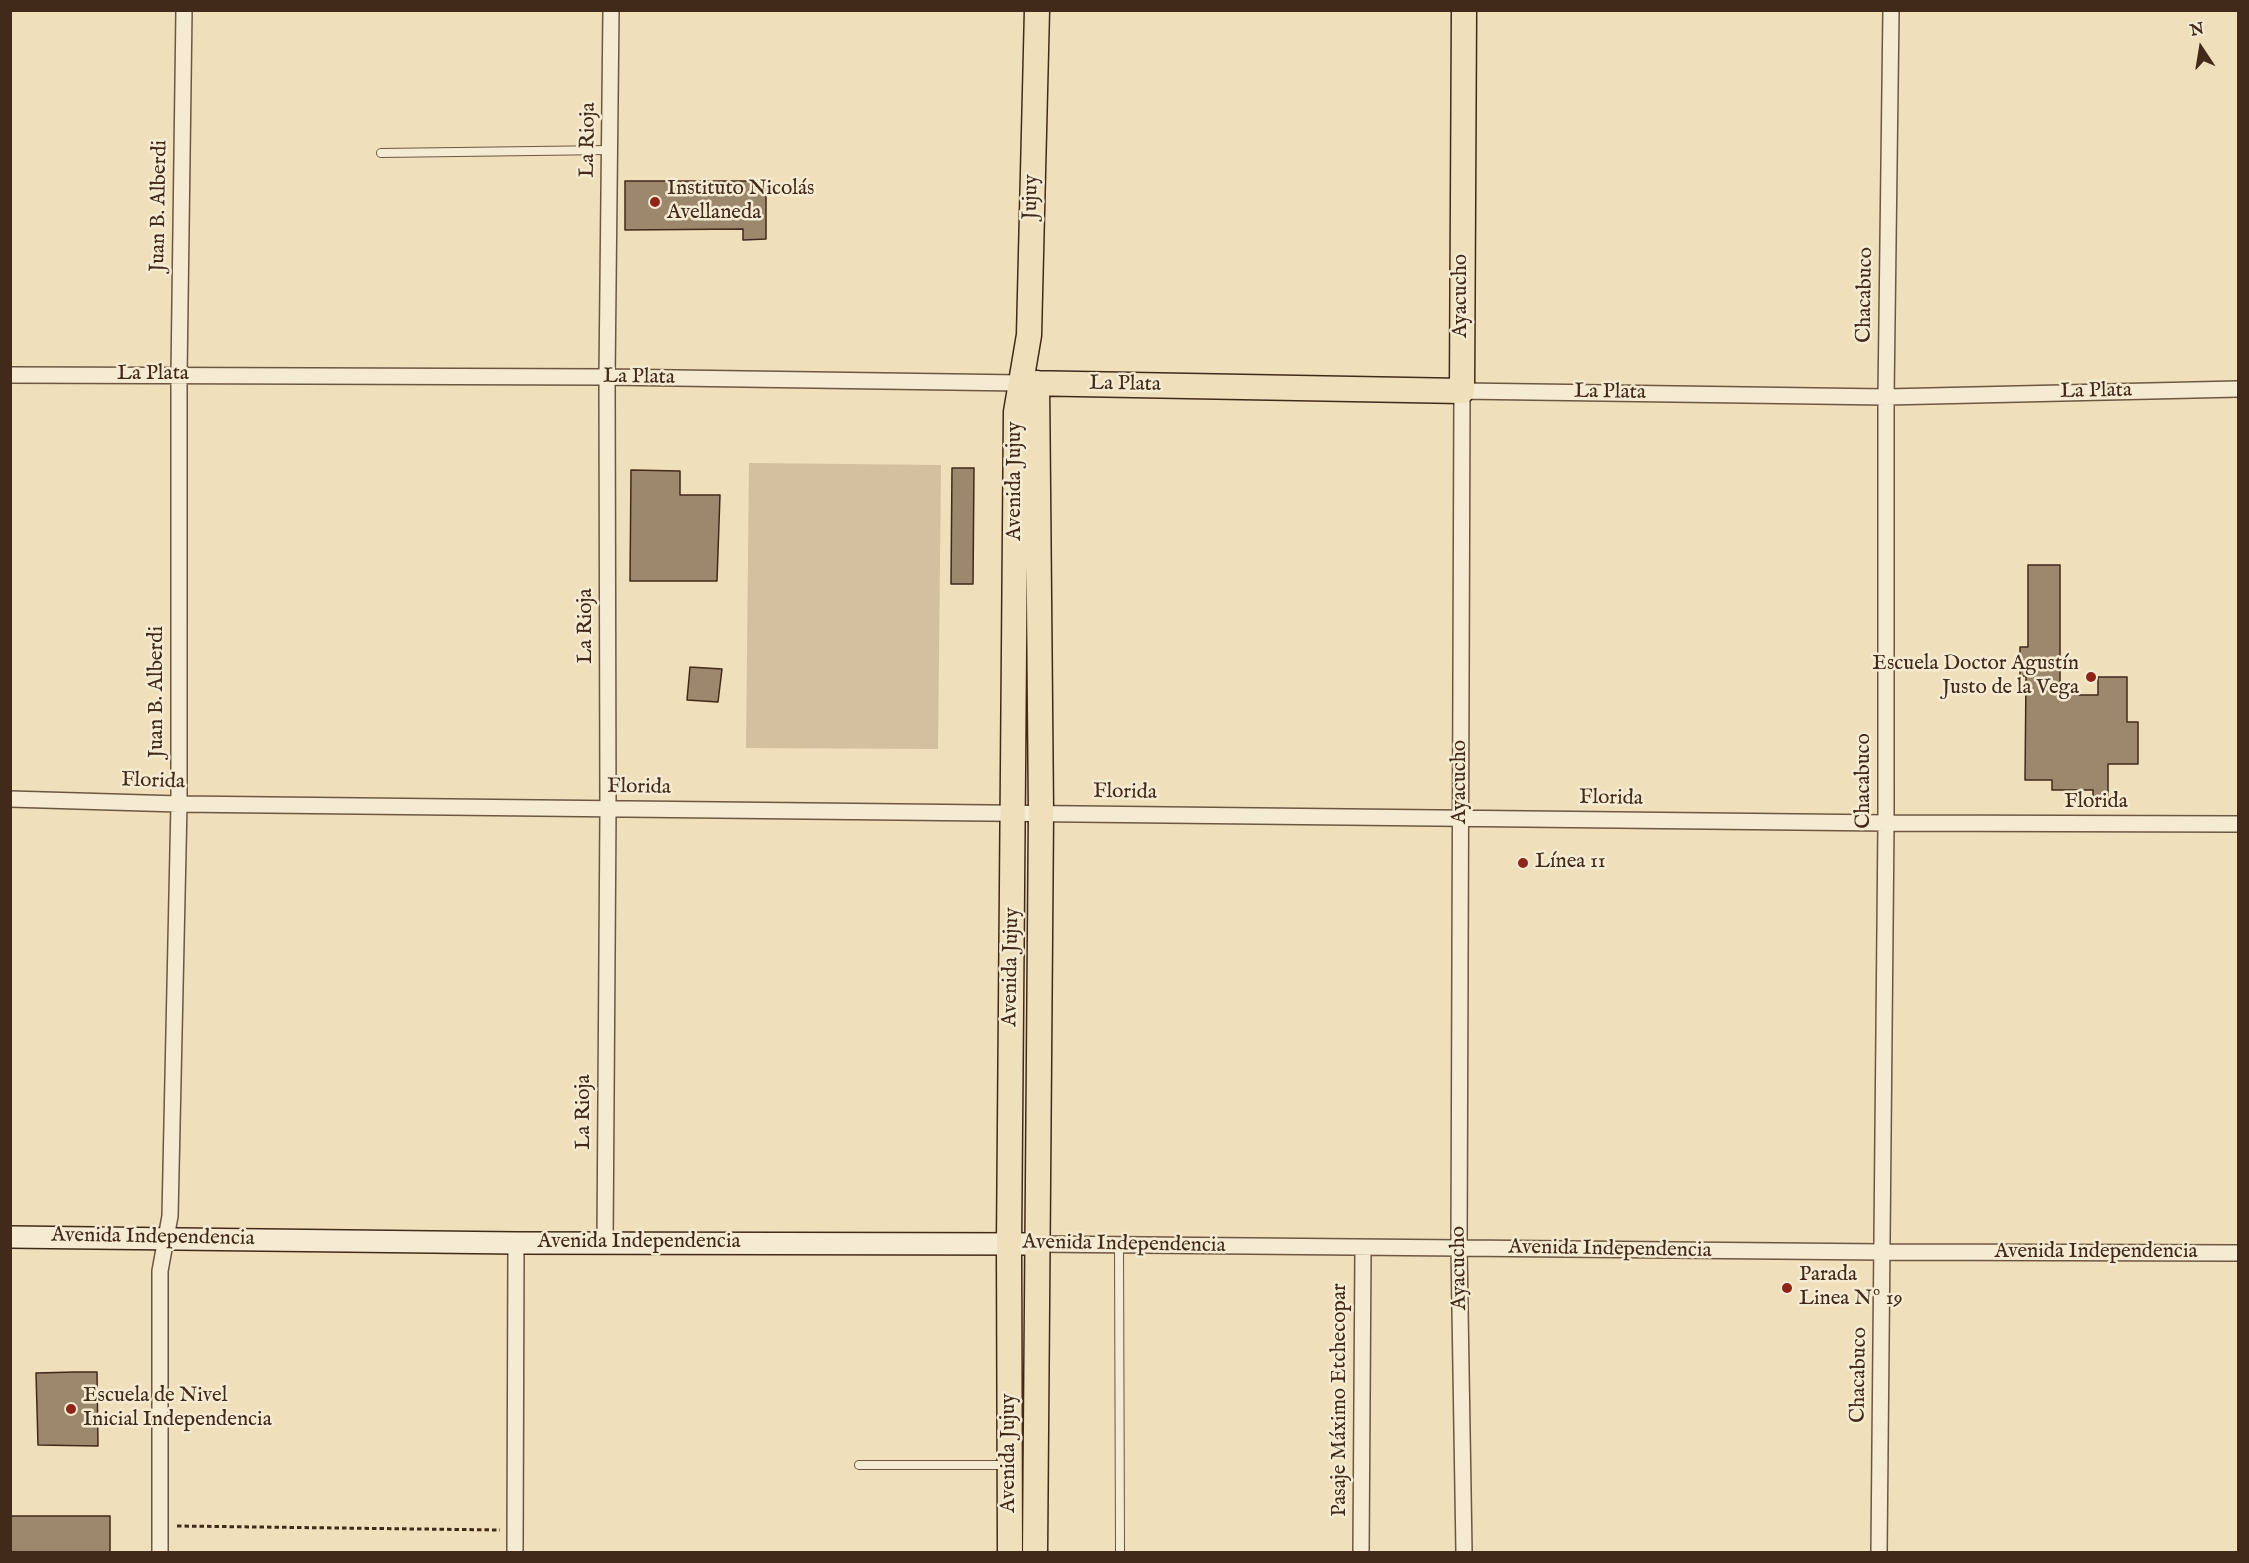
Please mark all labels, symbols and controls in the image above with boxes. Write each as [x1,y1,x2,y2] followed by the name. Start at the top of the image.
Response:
[2171,18,2231,78] north arrow
[2188,19,2206,42] text: N
[576,102,602,178] street label: La Rioja
[146,140,174,272] street label: Juan B. Alberdi
[1019,174,1045,220] street label: Jujuy
[667,177,815,227] place label: Instituto Nicolás Avellaneda
[648,195,662,209] marker: Instituto Nicolás Avellaneda
[1853,247,1879,343] street label: Chacabuco
[1449,254,1475,338] street label: Ayacucho
[117,362,189,388] street label: La Plata
[603,365,675,391] street label: La Plata
[1089,372,1161,398] street label: La Plata
[2060,379,2132,405] street label: La Plata
[1574,380,1646,406] street label: La Plata
[1003,421,1029,541] street label: Avenida Jujuy
[574,588,600,664] street label: La Rioja
[145,626,171,758] street label: Juan B. Alberdi
[1872,652,2079,702] place label: Escuela Doctor Agustín Justo de la Vega
[2084,670,2098,684] marker: Escuela Doctor Agustín Justo de la Vega
[1852,733,1878,829] street label: Chacabuco
[1448,740,1474,824] street label: Ayacucho
[121,768,185,796] street label: Florida
[607,775,671,801] street label: Florida
[1093,780,1157,806] street label: Florida
[1579,786,1643,812] street label: Florida
[2064,790,2128,816] street label: Florida
[1535,850,1606,876] place label: Línea 11
[1516,856,1530,870] marker: Línea 11
[998,907,1026,1027] street label: Avenida Jujuy
[572,1074,598,1150] street label: La Rioja
[51,1224,255,1252] street label: Avenida Independencia
[1447,1226,1473,1310] street label: Ayacucho
[537,1230,741,1256] street label: Avenida Independencia
[1022,1231,1226,1259] street label: Avenida Independencia
[1508,1236,1712,1264] street label: Avenida Independencia
[1994,1240,2198,1266] street label: Avenida Independencia
[1799,1263,1903,1313] place label: Parada Linea Nº 19
[1780,1281,1794,1295] marker: Parada Linea Nº 19
[1328,1283,1354,1517] street label: Pasaje Máximo Etchecopar
[1847,1327,1873,1423] street label: Chacabuco
[83,1384,272,1434] place label: Escuela de Nivel Inicial Independencia
[997,1393,1023,1513] street label: Avenida Jujuy
[64,1402,78,1416] marker: Escuela de Nivel Inicial Independencia

